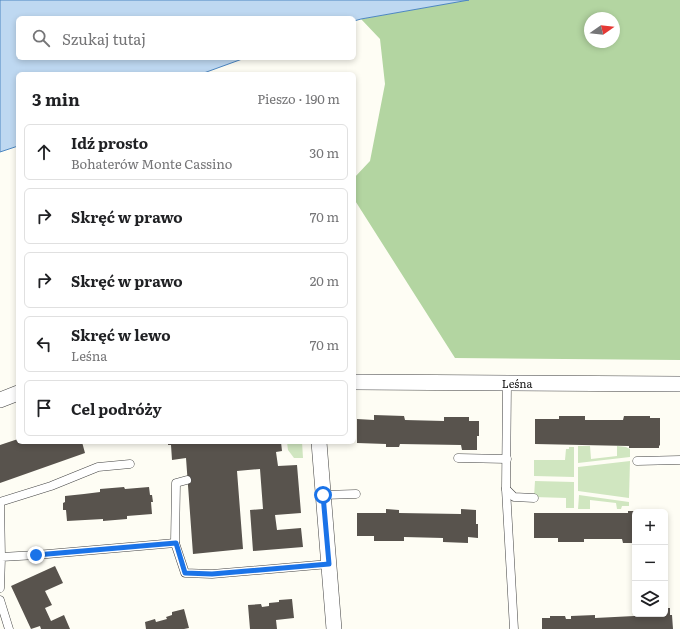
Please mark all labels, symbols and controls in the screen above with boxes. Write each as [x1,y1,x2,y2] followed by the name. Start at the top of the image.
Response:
[584,12,620,48] north arrow
[16,16,356,60] search box
[30,27,52,49] icon: search
[62,27,146,50] text: Szukaj tutaj
[32,86,80,111] text: 3 min
[257,89,340,108] text: Pieszo · 190 m
[71,131,148,154] text: Idź prosto
[33,141,55,163] icon: ahead
[309,143,339,162] text: 30 m
[71,154,232,173] text: Bohaterów Monte Cassino
[33,205,55,227] icon: right
[71,205,183,228] text: Skręć w prawo
[310,207,339,226] text: 70 m
[33,269,55,291] icon: right
[71,269,183,292] text: Skręć w prawo
[310,271,339,290] text: 20 m
[71,323,171,346] text: Skręć w lewo
[33,333,55,355] icon: left
[310,335,339,354] text: 70 m
[71,346,107,365] text: Leśna
[502,375,532,391] street label: Leśna
[33,397,55,419] icon: arrive
[71,397,162,420] text: Cel podróży
[314,486,332,504] route start
[632,509,668,617] map controls
[632,509,668,545] button: +
[632,545,668,581] button: −
[27,546,45,564] route end
[632,581,668,617] button: layers

